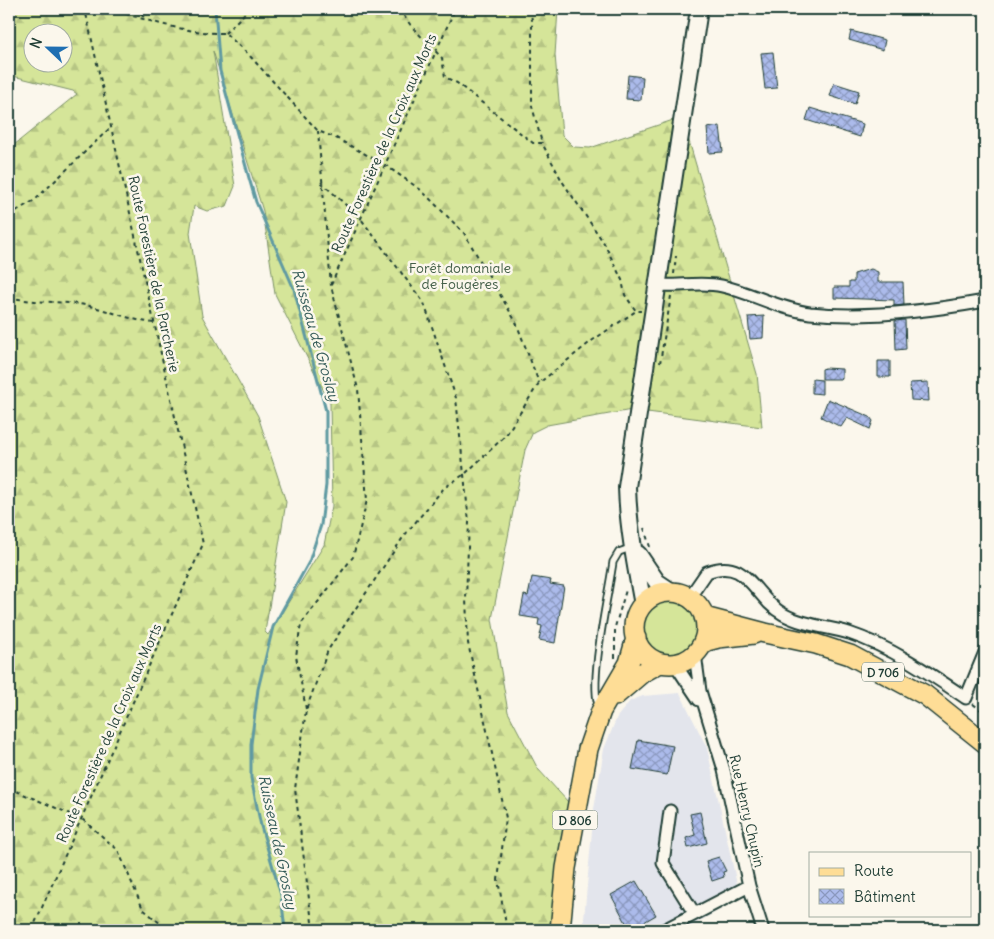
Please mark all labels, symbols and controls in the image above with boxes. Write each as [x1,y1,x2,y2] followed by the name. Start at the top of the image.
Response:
[22,22,72,72] north arrow
[327,31,441,255] street label: Route Forestière de la Croix aux Morts
[26,35,46,51] text: N
[124,174,184,374] street label: Route Forestière de la Parcherie
[409,259,511,293] park label: Forêt domaniale de Fougères
[288,267,344,405] water label: Ruisseau de Groslay
[52,621,166,845] street label: Route Forestière de la Croix aux Morts
[862,662,904,682] road number: D 706
[725,753,769,869] street label: Rue Henry Chupin
[254,773,302,912] water label: Ruisseau de Groslay
[552,810,598,830] road number: D 806
[809,852,972,916] legend
[854,861,894,880] text: Route
[854,887,916,906] text: Bâtiment

